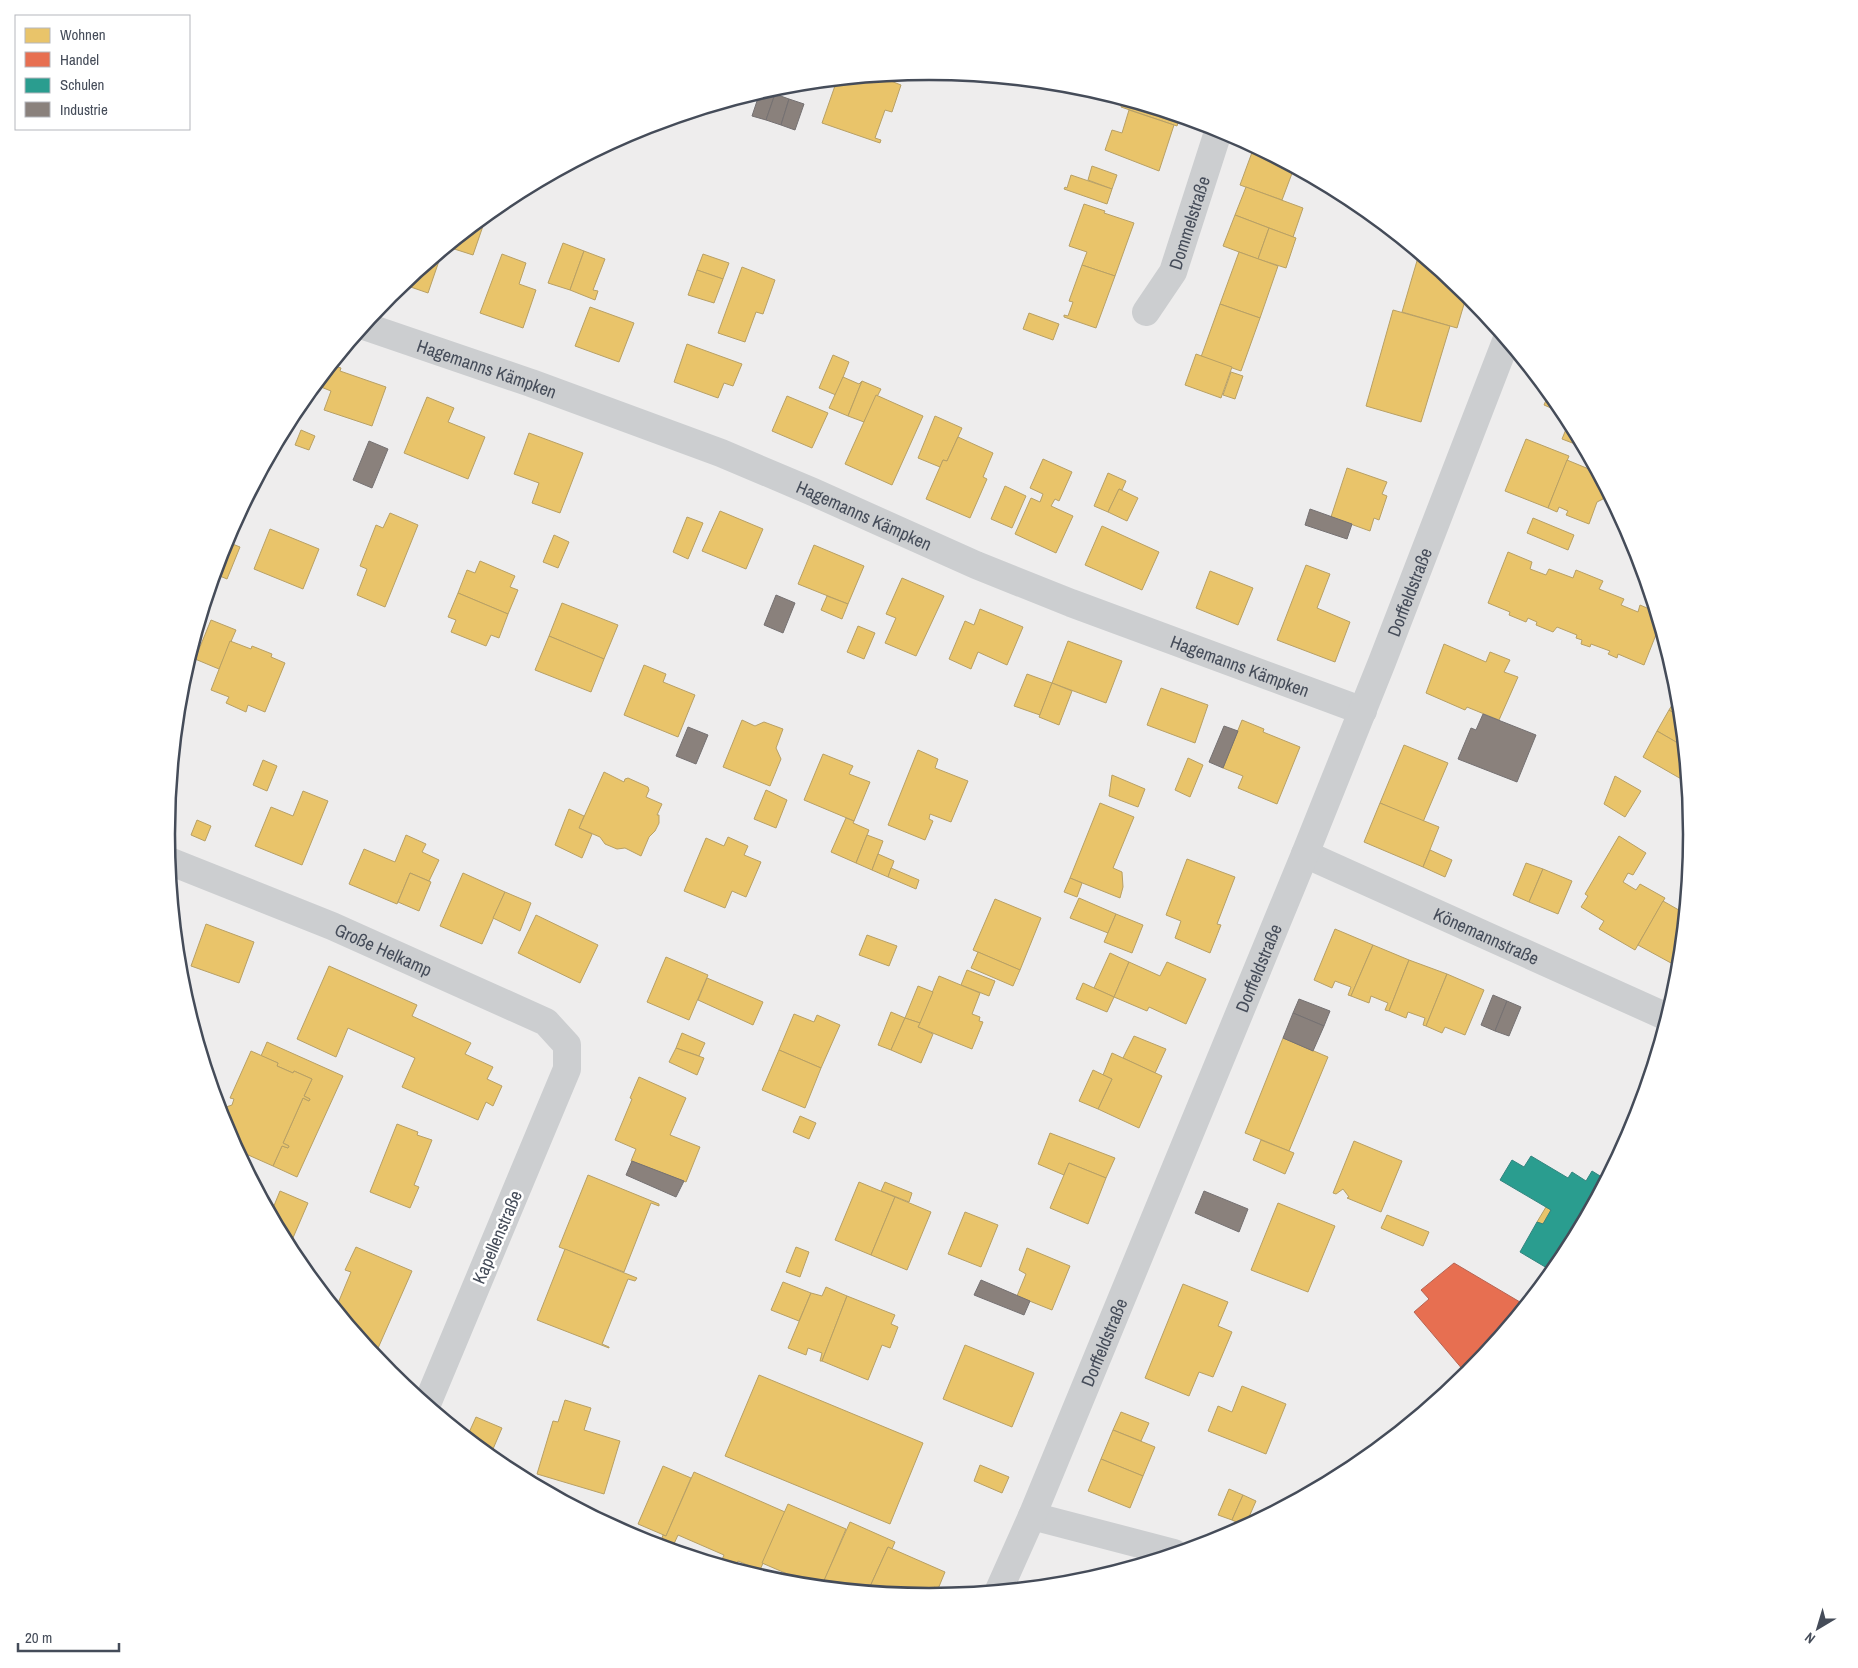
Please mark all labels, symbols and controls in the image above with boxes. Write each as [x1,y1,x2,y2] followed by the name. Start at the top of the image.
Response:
[15,15,190,130] legend
[60,24,106,45] text: Wohnen
[60,49,99,70] text: Handel
[60,74,104,95] text: Schulen
[60,99,108,120] text: Industrie
[1162,173,1216,273] street label: Dommelstraße
[414,333,560,404] street label: Hagemanns Kämpken
[793,474,936,556] street label: Hagemanns Kämpken
[1381,544,1438,640] street label: Dorffeldstraße
[1167,628,1313,703] street label: Hagemanns Kämpken
[1430,901,1543,970] street label: Könemannstraße
[331,916,436,982] street label: Große Helkamp
[1229,920,1287,1016] street label: Dorffeldstraße
[466,1186,528,1288] street label: Kapellenstraße
[1074,1294,1133,1390] street label: Dorffeldstraße
[1793,1603,1843,1653] north arrow
[18,1620,119,1652] scale bar
[25,1627,52,1648] text: 20 m
[1801,1629,1819,1648] text: N

